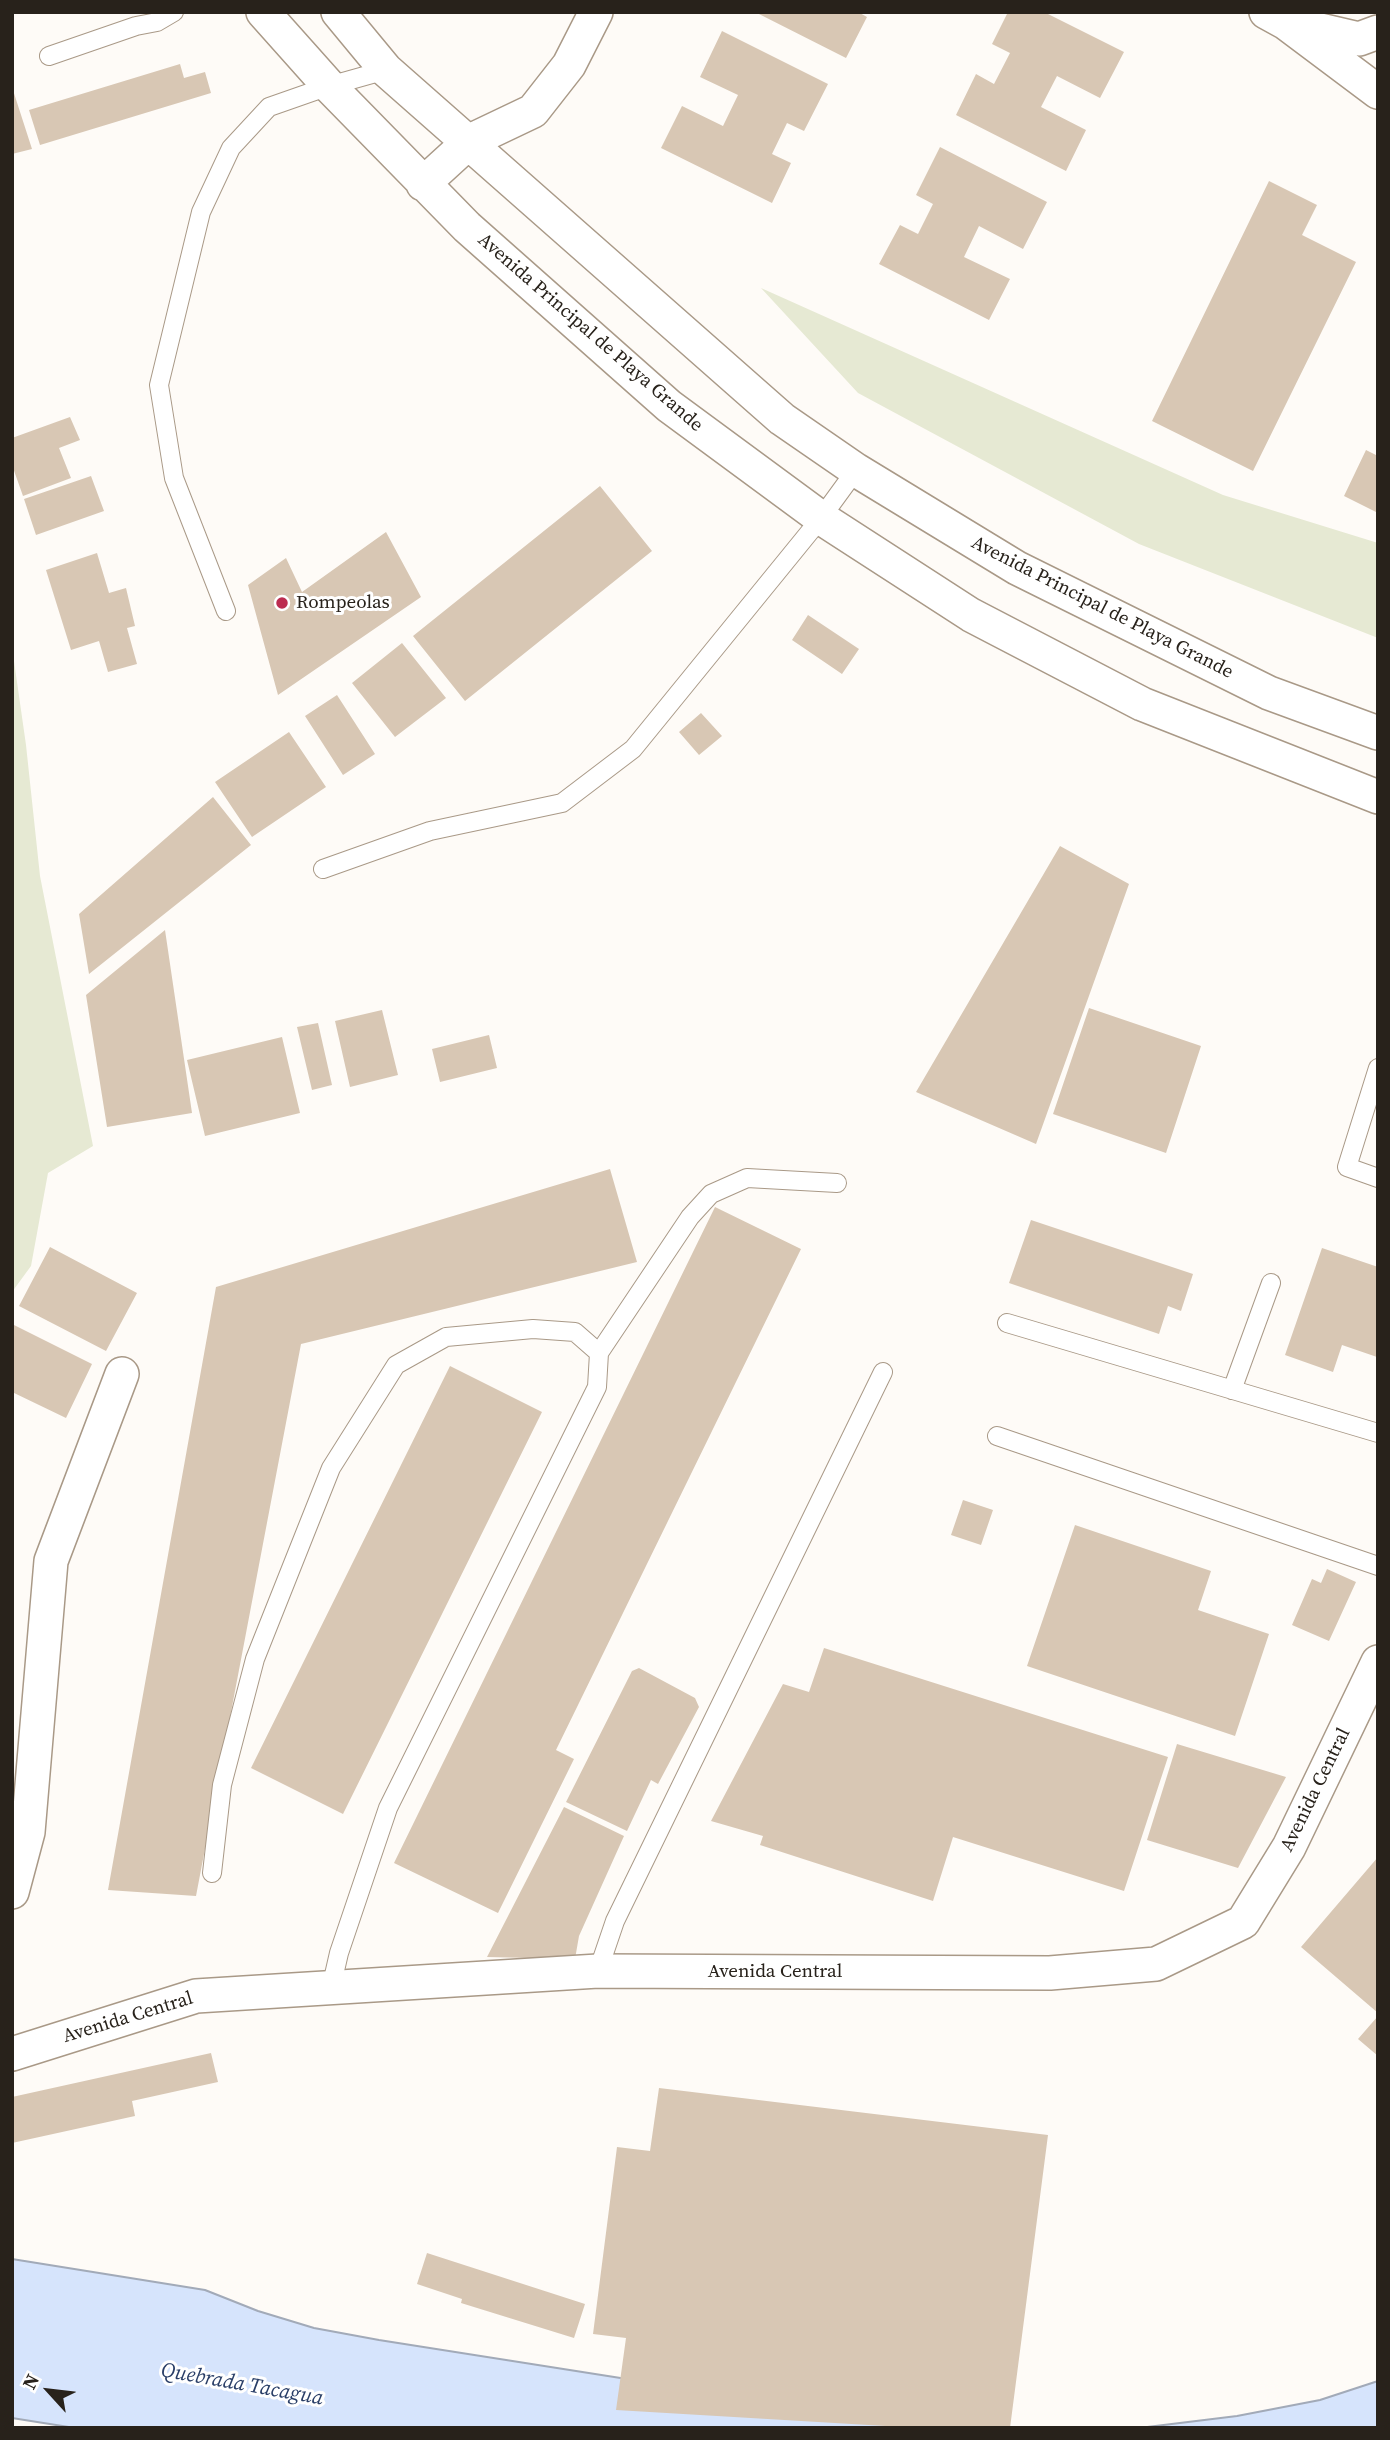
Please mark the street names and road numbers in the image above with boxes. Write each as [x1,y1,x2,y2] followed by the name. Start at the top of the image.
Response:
[473,229,707,437] street label: Avenida Principal de Playa Grande
[967,532,1237,684] street label: Avenida Principal de Playa Grande
[1276,1724,1356,1856] street label: Avenida Central
[708,1961,842,1983] street label: Avenida Central
[60,1987,196,2049] street label: Avenida Central

